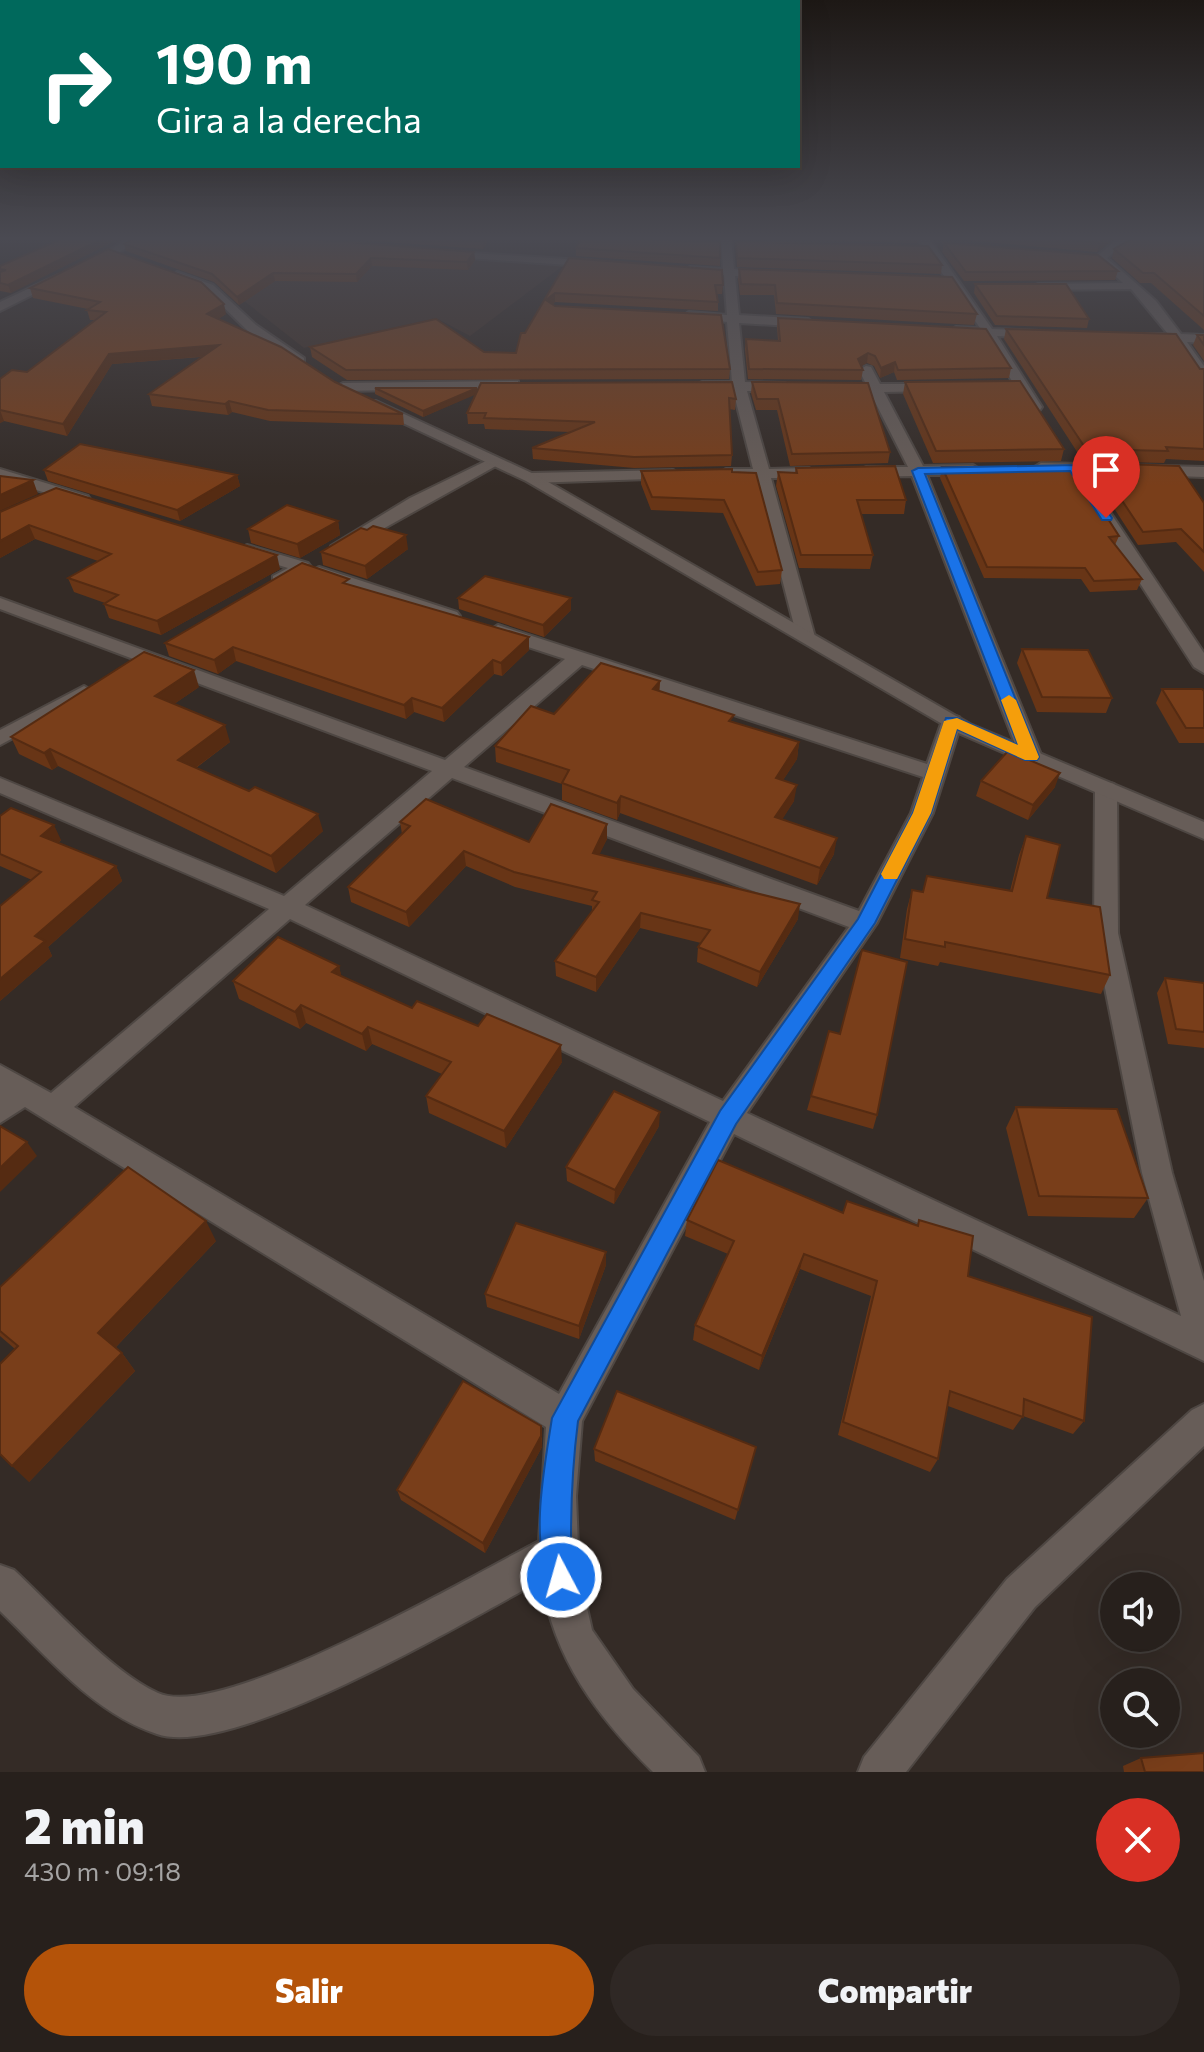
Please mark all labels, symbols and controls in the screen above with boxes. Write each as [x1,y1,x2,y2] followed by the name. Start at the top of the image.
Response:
[156,27,313,96] text: 190 m
[24,32,128,136] icon: right
[156,96,422,140] text: Gira a la derecha
[1072,436,1140,518] pin
[1084,448,1128,492] icon: arrive
[519,1535,603,1619] position arrow
[1100,1572,1180,1748] map controls
[1100,1572,1180,1652] button: sound
[1100,1668,1180,1748] button: search
[24,1795,145,1854] text: 2 min
[1096,1798,1180,1882] button: close
[24,1855,181,1886] text: 430 m · 09:18
[24,1944,594,2036] button: Salir
[610,1944,1180,2036] button: Compartir

